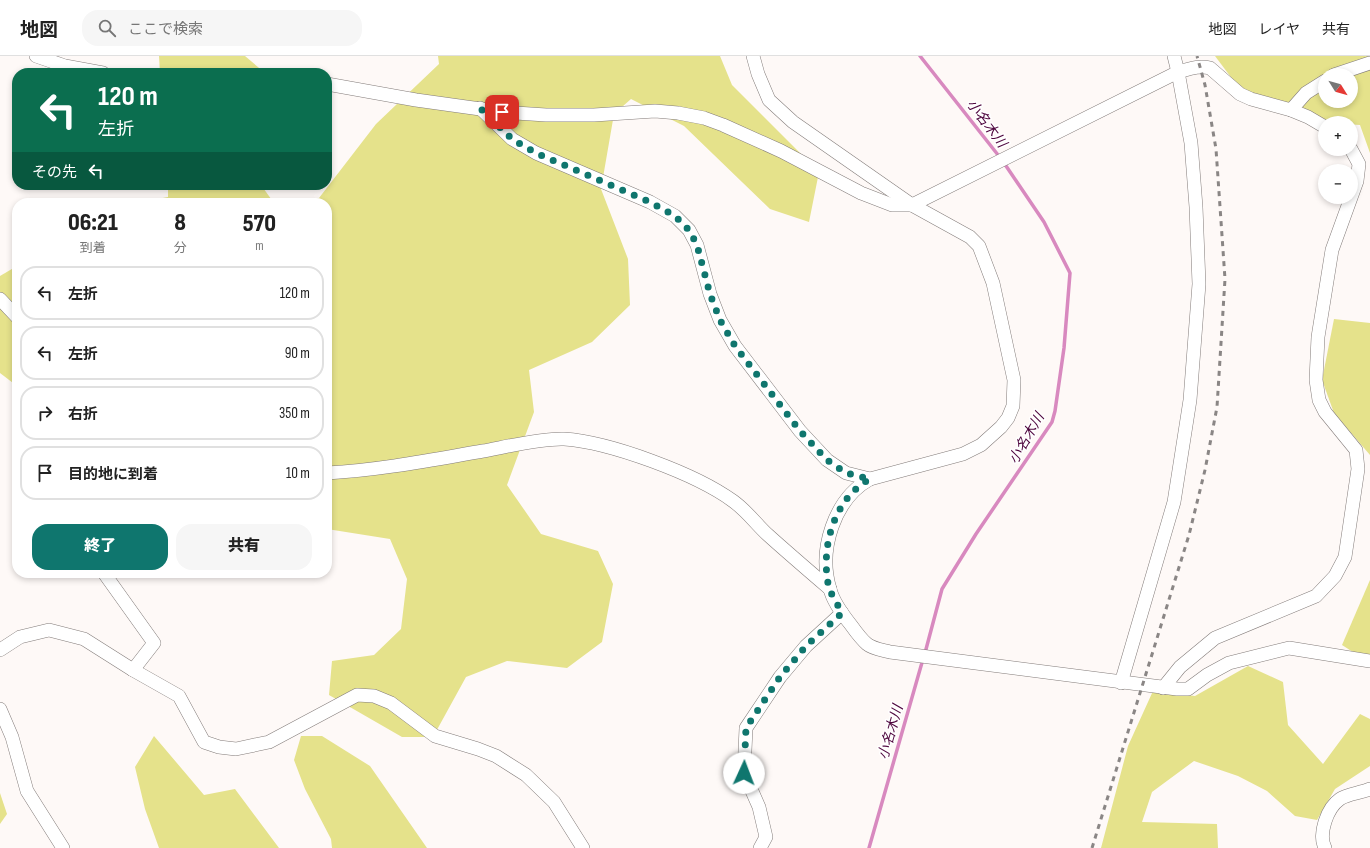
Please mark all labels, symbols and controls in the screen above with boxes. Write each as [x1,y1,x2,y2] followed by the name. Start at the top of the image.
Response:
[82,10,362,46] search box
[96,17,118,39] icon: search
[20,19,58,42] text: 地図
[128,20,203,39] text: ここで検索
[1208,21,1236,38] text: 地図
[1258,21,1300,38] text: レイヤ
[1322,21,1350,38] text: 共有
[1318,68,1358,108] north arrow
[1318,68,1358,204] map controls
[98,80,158,113] text: 120 m
[32,84,84,136] icon: left
[485,95,519,129] pin
[963,96,1011,152] water label: 小名木川
[491,101,513,123] icon: arrive
[1318,116,1358,156] button: +
[98,119,134,140] text: 左折
[85,160,107,182] icon: left
[32,163,77,182] text: その先
[1318,164,1358,204] button: −
[68,208,118,237] text: 06:21
[174,208,186,237] text: 8
[243,209,276,238] text: 570
[255,238,264,254] text: m
[80,240,106,256] text: 到着
[174,240,187,256] text: 分
[34,282,56,304] icon: left
[280,284,310,303] text: 120 m
[68,285,98,304] text: 左折
[34,342,56,364] icon: left
[285,344,310,363] text: 90 m
[68,345,98,364] text: 左折
[34,402,56,424] icon: right
[279,404,310,423] text: 350 m
[68,405,98,424] text: 右折
[1005,408,1049,467] water label: 小名木川
[34,462,56,484] icon: arrive
[286,464,310,483] text: 10 m
[68,465,158,484] text: 目的地に到着
[32,524,168,570] button: 終了
[176,524,312,570] button: 共有
[875,701,907,761] water label: 小名木川
[723,752,765,794] position arrow

